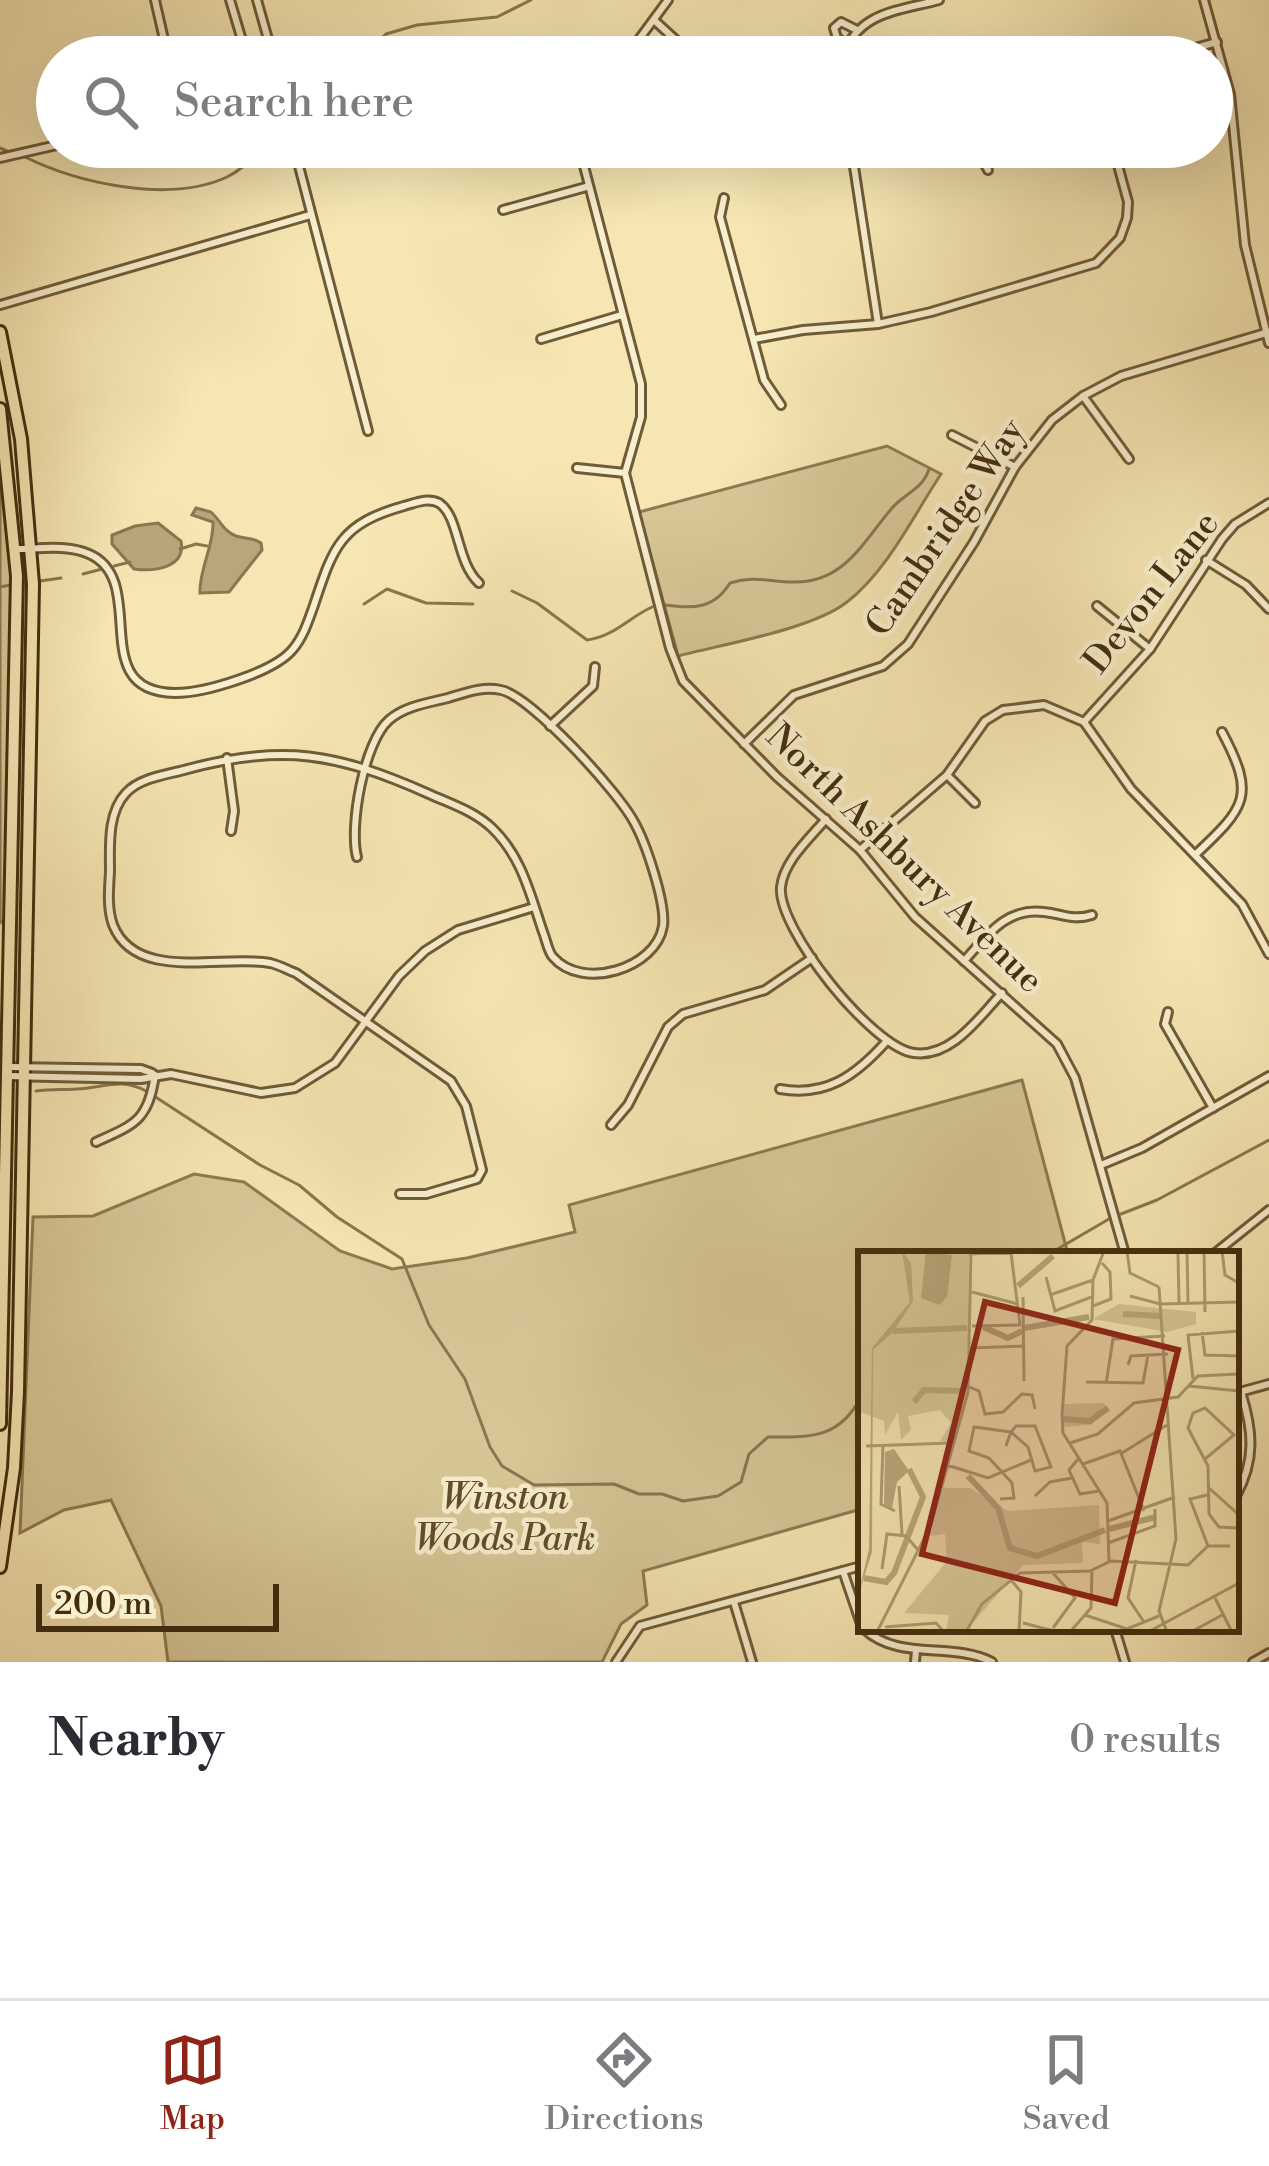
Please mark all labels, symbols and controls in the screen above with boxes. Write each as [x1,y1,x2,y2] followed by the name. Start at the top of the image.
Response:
[36,36,1233,168] search box
[78,69,144,135] icon: search
[174,74,414,131] text: Search here
[857,410,1036,646] street label: Cambridge Way
[1075,503,1229,683] street label: Devon Lane
[756,715,1052,1003] street label: North Ashbury Avenue
[858,1251,1239,1632] inset map
[415,1476,595,1562] park label: Winston Woods Park
[36,1578,279,1631] scale bar
[54,1584,152,1625] text: 200 m
[48,1708,224,1772] text: Nearby
[1069,1716,1221,1765] text: 0 results
[160,2027,226,2140] tab: Map
[545,2027,704,2140] tab: Directions
[1023,2027,1109,2140] tab: Saved

